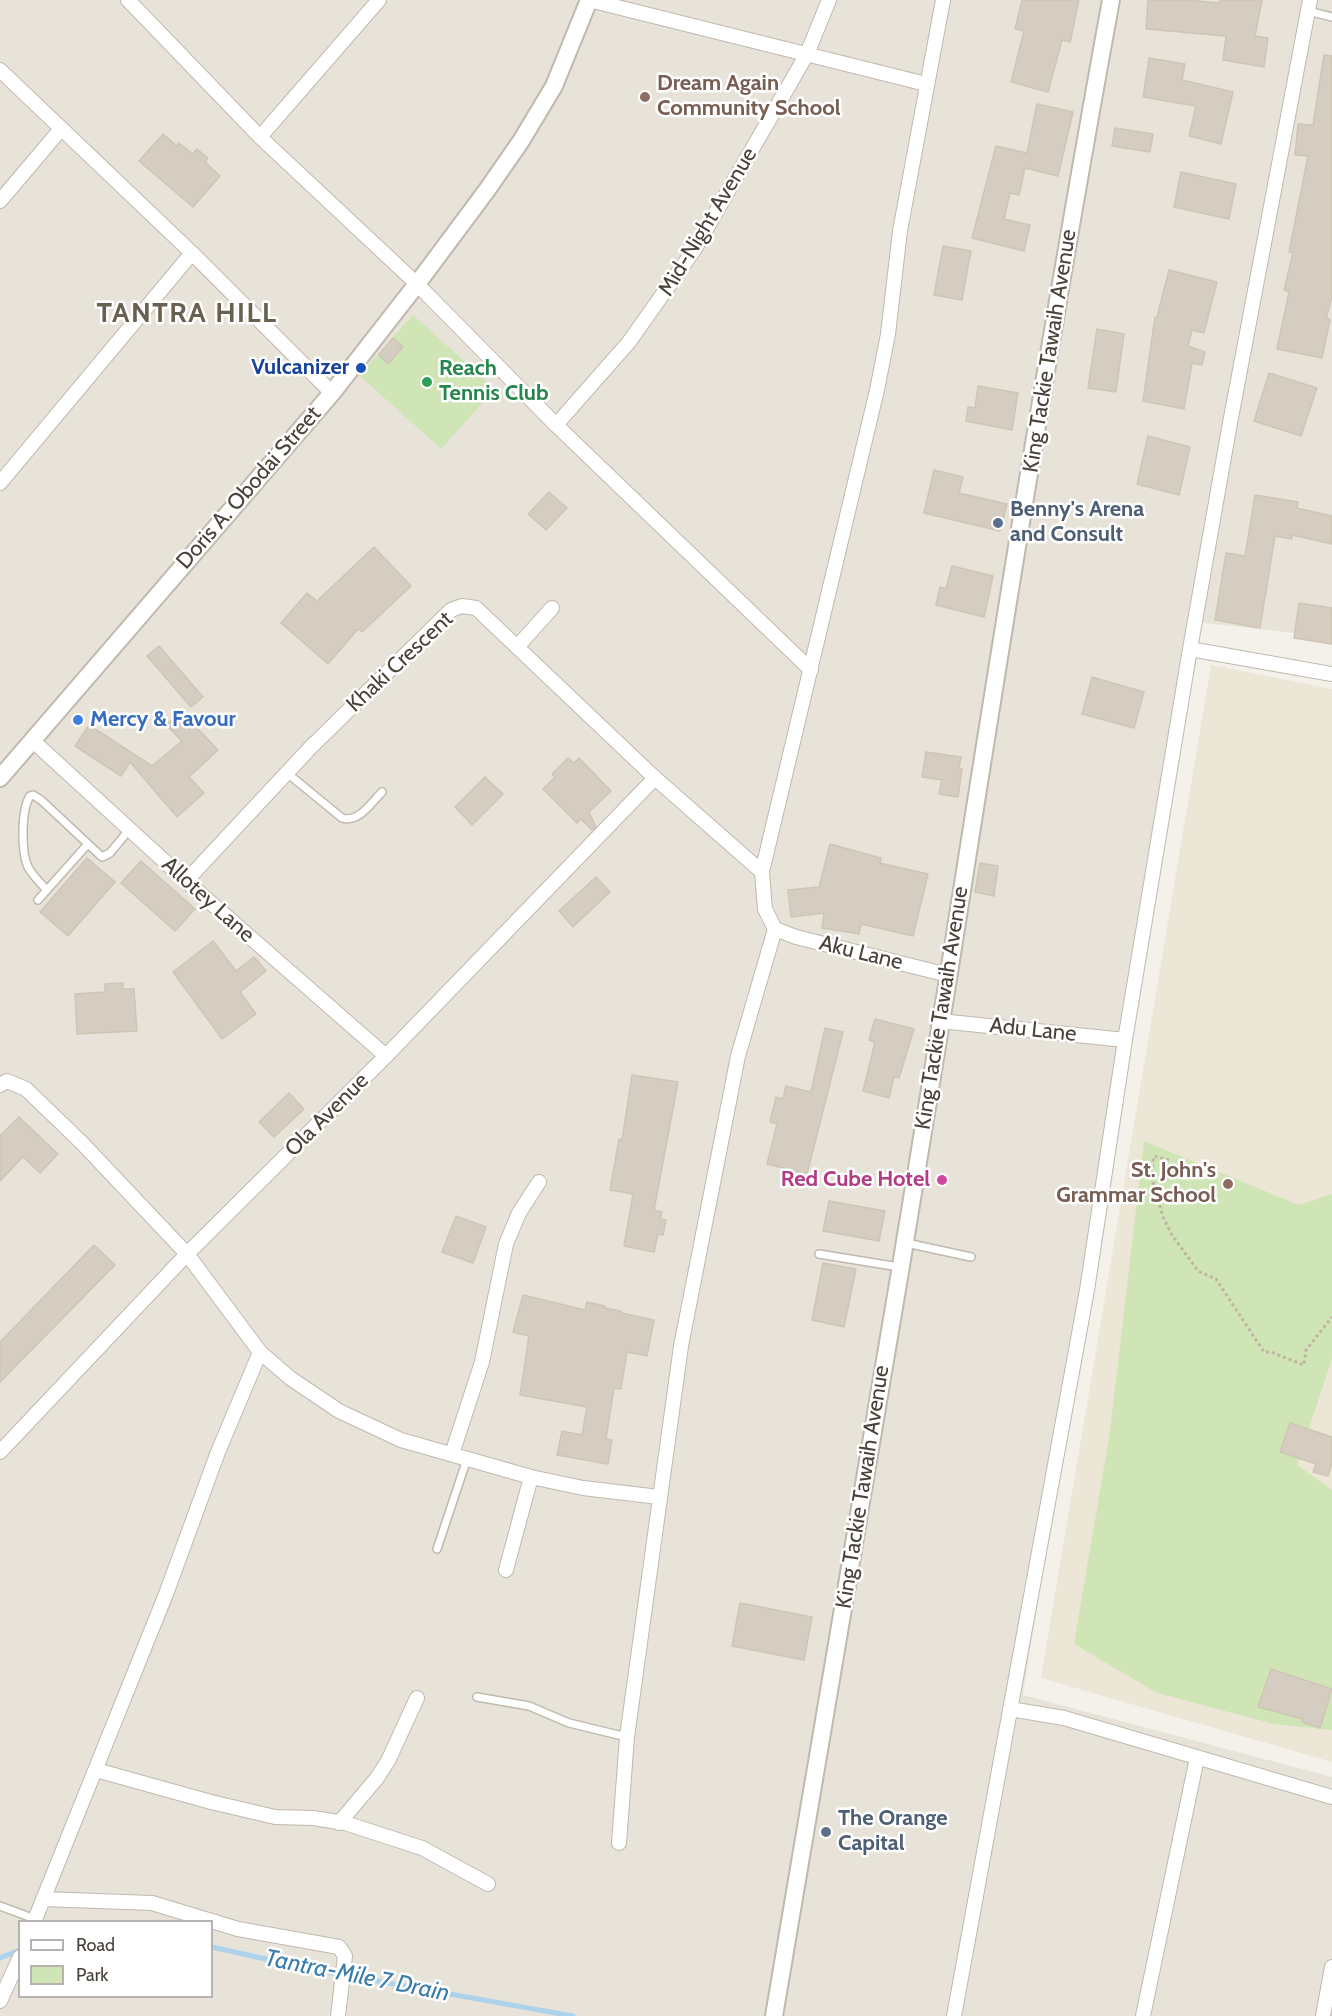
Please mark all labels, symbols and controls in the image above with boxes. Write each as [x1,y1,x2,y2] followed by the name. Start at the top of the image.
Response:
[657,71,841,122] place label: Dream Again Community School
[638,90,652,104] marker: Dream Again Community School
[653,143,763,301] street label: Mid-Night Avenue
[1018,228,1082,474] street label: King Tackie Tawaih Avenue
[97,297,277,331] district label: TANTRA HILL
[251,355,349,381] place label: Vulcanizer
[439,356,549,408] place label: Reach Tennis Club
[354,361,368,375] marker: Vulcanizer
[420,375,434,389] marker: Reach Tennis Club
[171,401,327,575] street label: Doris A. Obodai Street
[1010,497,1144,548] place label: Benny's Arena and Consult
[991,516,1005,530] marker: Benny's Arena and Consult
[341,606,459,718] street label: Khaki Crescent
[90,707,236,733] place label: Mercy & Favour
[71,713,85,727] marker: Mercy & Favour
[156,852,260,948] street label: Allotey Lane
[910,885,974,1131] street label: King Tackie Tawaih Avenue
[817,930,905,976] street label: Aku Lane
[988,1012,1078,1048] street label: Adu Lane
[280,1068,374,1162] street label: Ola Avenue
[1056,1158,1216,1210] place label: St. John's Grammar School
[781,1167,930,1193] place label: Red Cube Hotel
[935,1173,949,1187] marker: Red Cube Hotel
[1221,1177,1235,1191] marker: St. John's Grammar School
[831,1364,895,1610] street label: King Tackie Tawaih Avenue
[838,1806,948,1858] place label: The Orange Capital
[819,1825,833,1839] marker: The Orange Capital
[18,1920,213,1998] legend
[76,1934,115,1956] text: Road
[262,1944,452,2008] water label: Tantra-Mile 7 Drain
[76,1964,108,1986] text: Park

